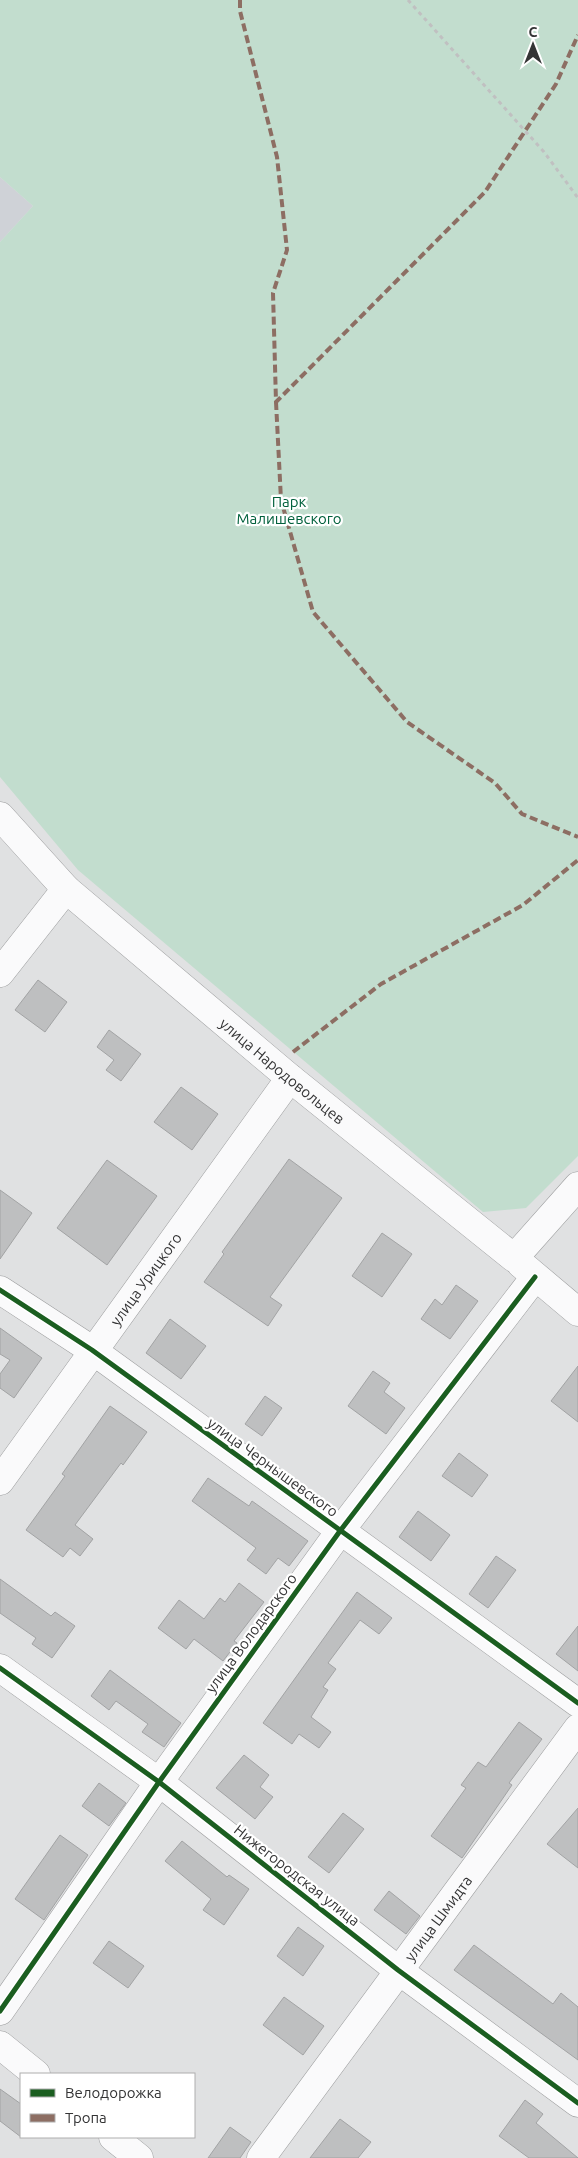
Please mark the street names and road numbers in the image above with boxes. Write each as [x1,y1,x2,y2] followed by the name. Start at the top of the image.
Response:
[217,1014,348,1127] street label: улица Народовольцев
[106,1229,185,1329] street label: улица Урицкого
[204,1414,342,1520] street label: улица Чернышевского
[202,1570,300,1696] street label: улица Володарского
[231,1821,363,1929] street label: Нижегородская улица
[401,1872,475,1964] street label: улица Шмидта

